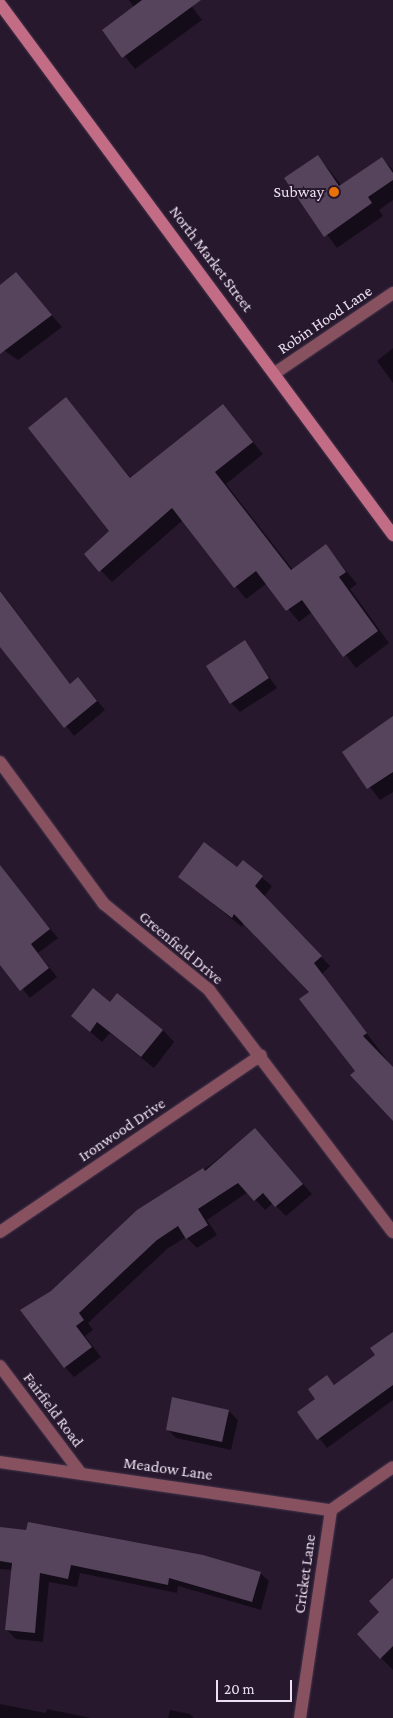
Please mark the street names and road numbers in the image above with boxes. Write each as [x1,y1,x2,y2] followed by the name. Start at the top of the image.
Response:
[165,202,257,316] street label: North Market Street
[274,281,376,359] street label: Robin Hood Lane
[135,907,227,989] street label: Greenfield Drive
[75,1094,169,1166] street label: Ironwood Drive
[19,1369,87,1451] street label: Fairfield Road
[122,1453,214,1485] street label: Meadow Lane
[290,1533,320,1615] street label: Cricket Lane

